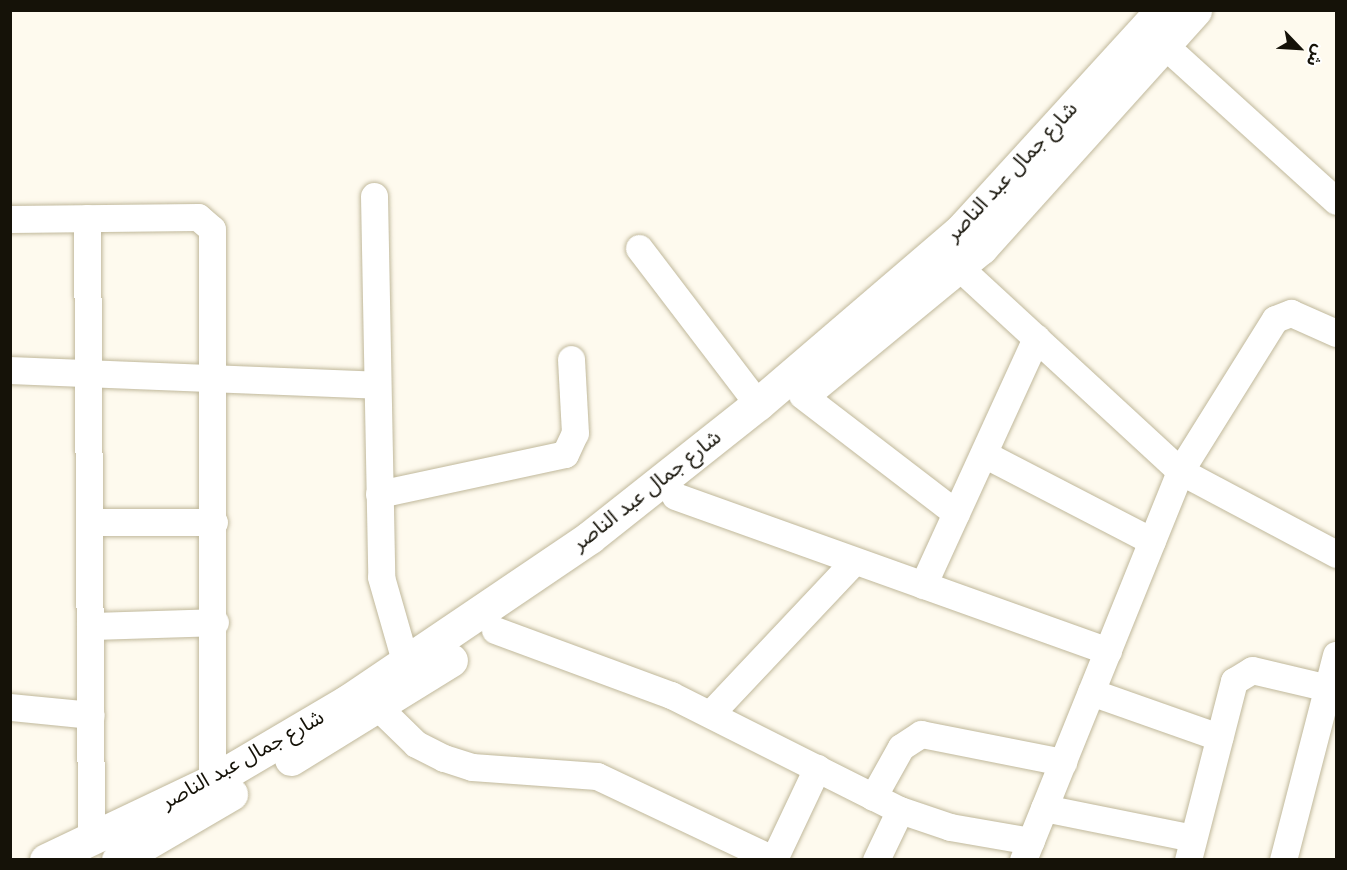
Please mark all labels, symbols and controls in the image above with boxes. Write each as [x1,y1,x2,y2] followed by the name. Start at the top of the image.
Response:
[1269,18,1329,78] north arrow
[1300,41,1331,71] text: ش
[941,97,1083,247] street label: شارع جمال عبد الناصر
[568,425,726,557] street label: شارع جمال عبد الناصر
[157,705,329,815] street label: شارع جمال عبد الناصر

